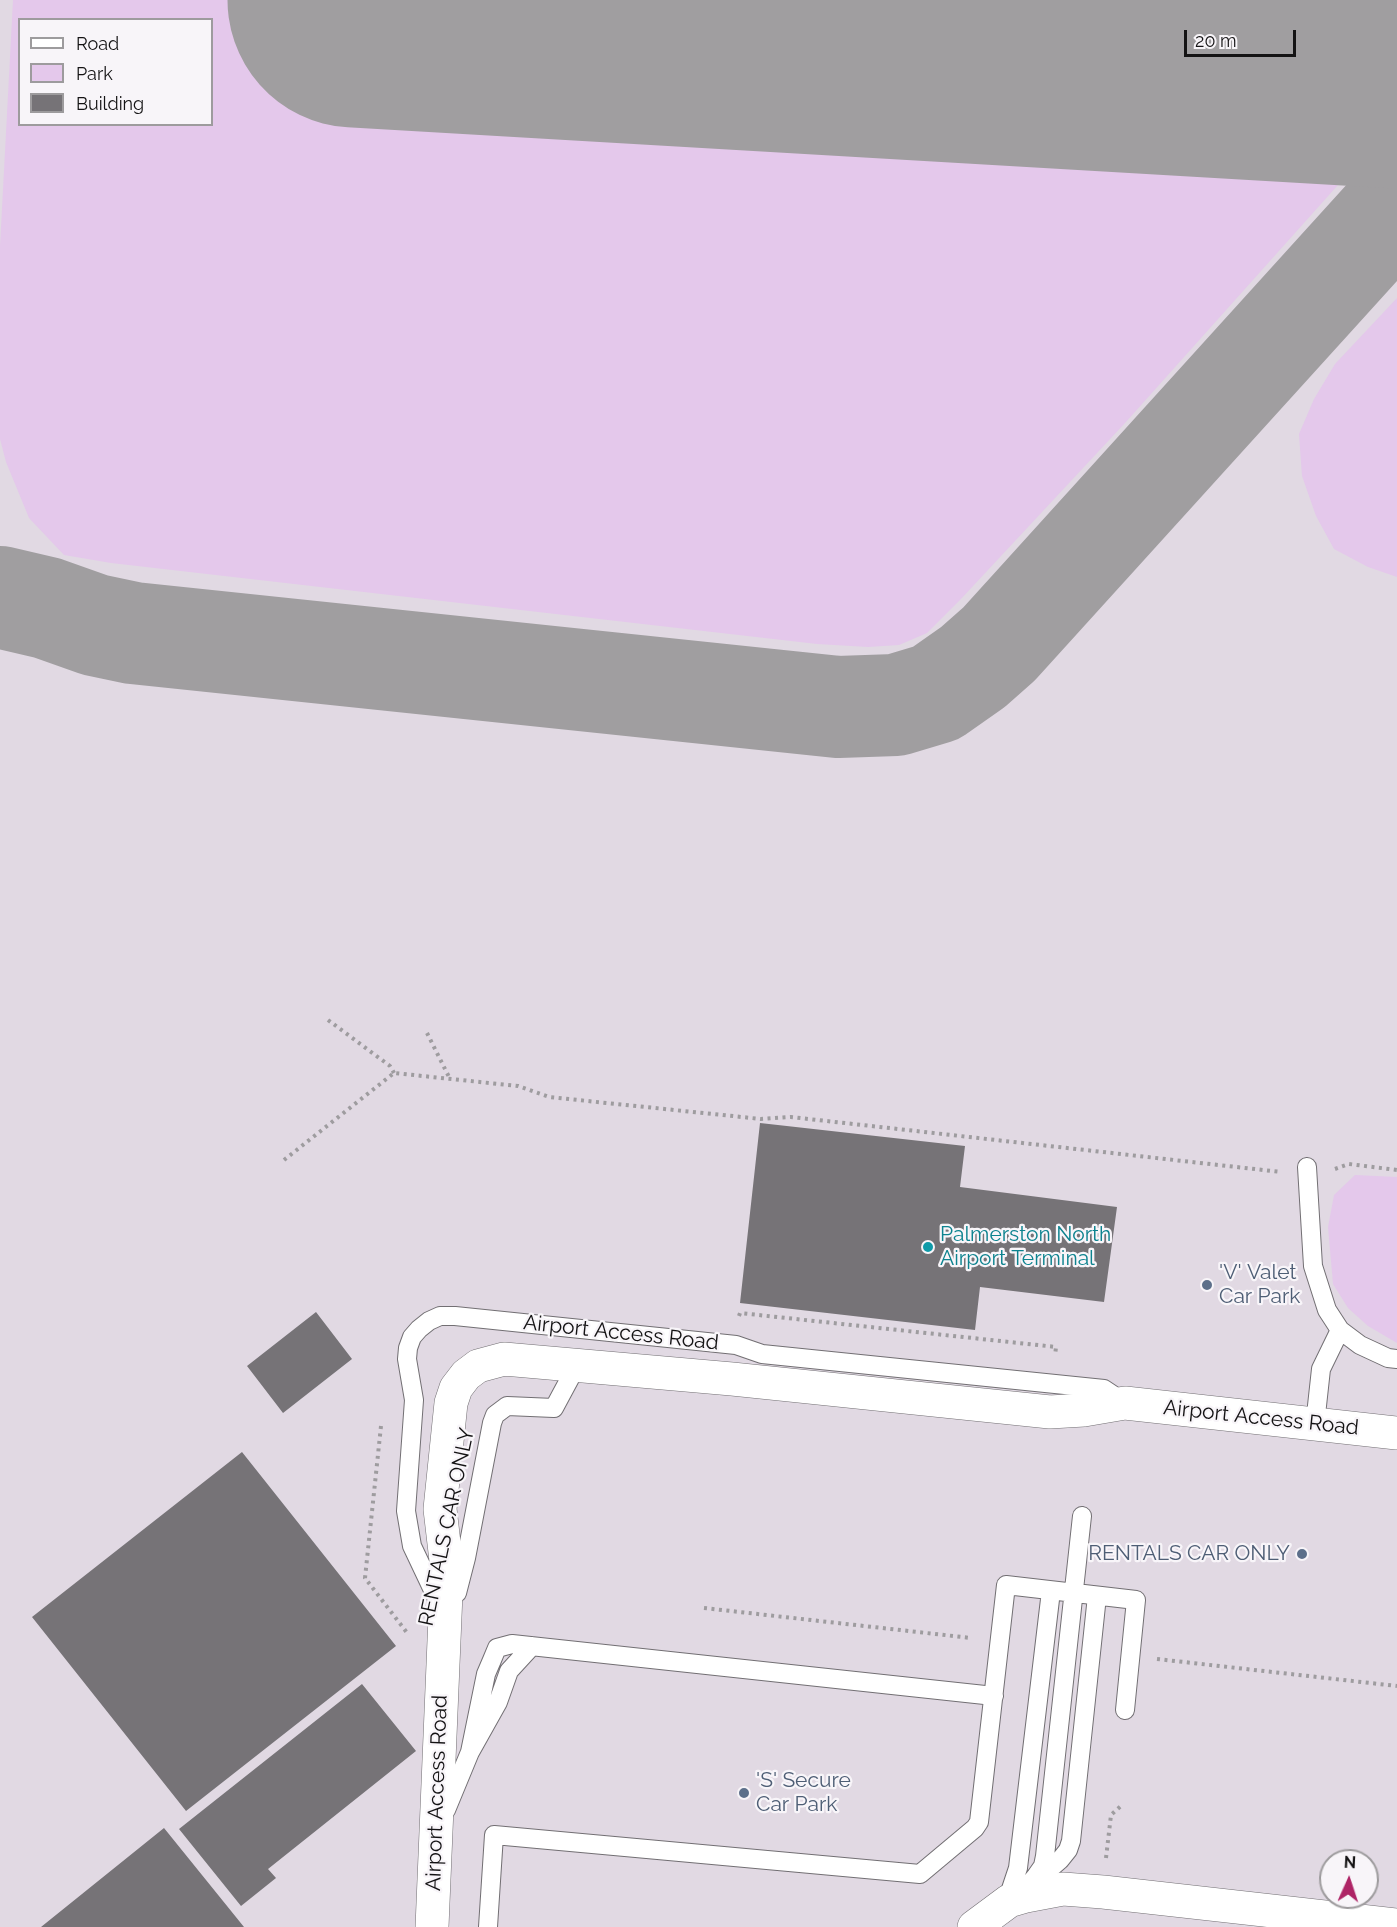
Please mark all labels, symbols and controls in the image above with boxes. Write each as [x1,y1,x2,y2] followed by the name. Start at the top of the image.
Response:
[18,18,213,126] legend
[1187,18,1300,56] scale bar
[1195,30,1237,51] text: 20 m
[76,33,119,54] text: Road
[76,63,113,84] text: Park
[76,93,144,114] text: Building
[940,1222,1111,1272] place label: Palmerston North Airport Terminal
[921,1240,935,1254] marker: Palmerston North Airport Terminal
[1219,1260,1300,1310] place label: 'V' Valet Car Park
[1200,1278,1214,1292] marker: 'V' Valet Car Park
[522,1310,720,1356] street label: Airport Access Road
[1162,1395,1360,1441] street label: Airport Access Road
[414,1426,480,1628] street label: RENTALS CAR ONLY
[1088,1541,1290,1567] place label: RENTALS CAR ONLY
[1295,1547,1309,1561] marker: RENTALS CAR ONLY
[421,1694,453,1892] street label: Airport Access Road
[756,1768,851,1818] place label: 'S' Secure Car Park
[737,1786,751,1800] marker: 'S' Secure Car Park
[1319,1849,1379,1909] north arrow
[1343,1853,1356,1872] text: N

